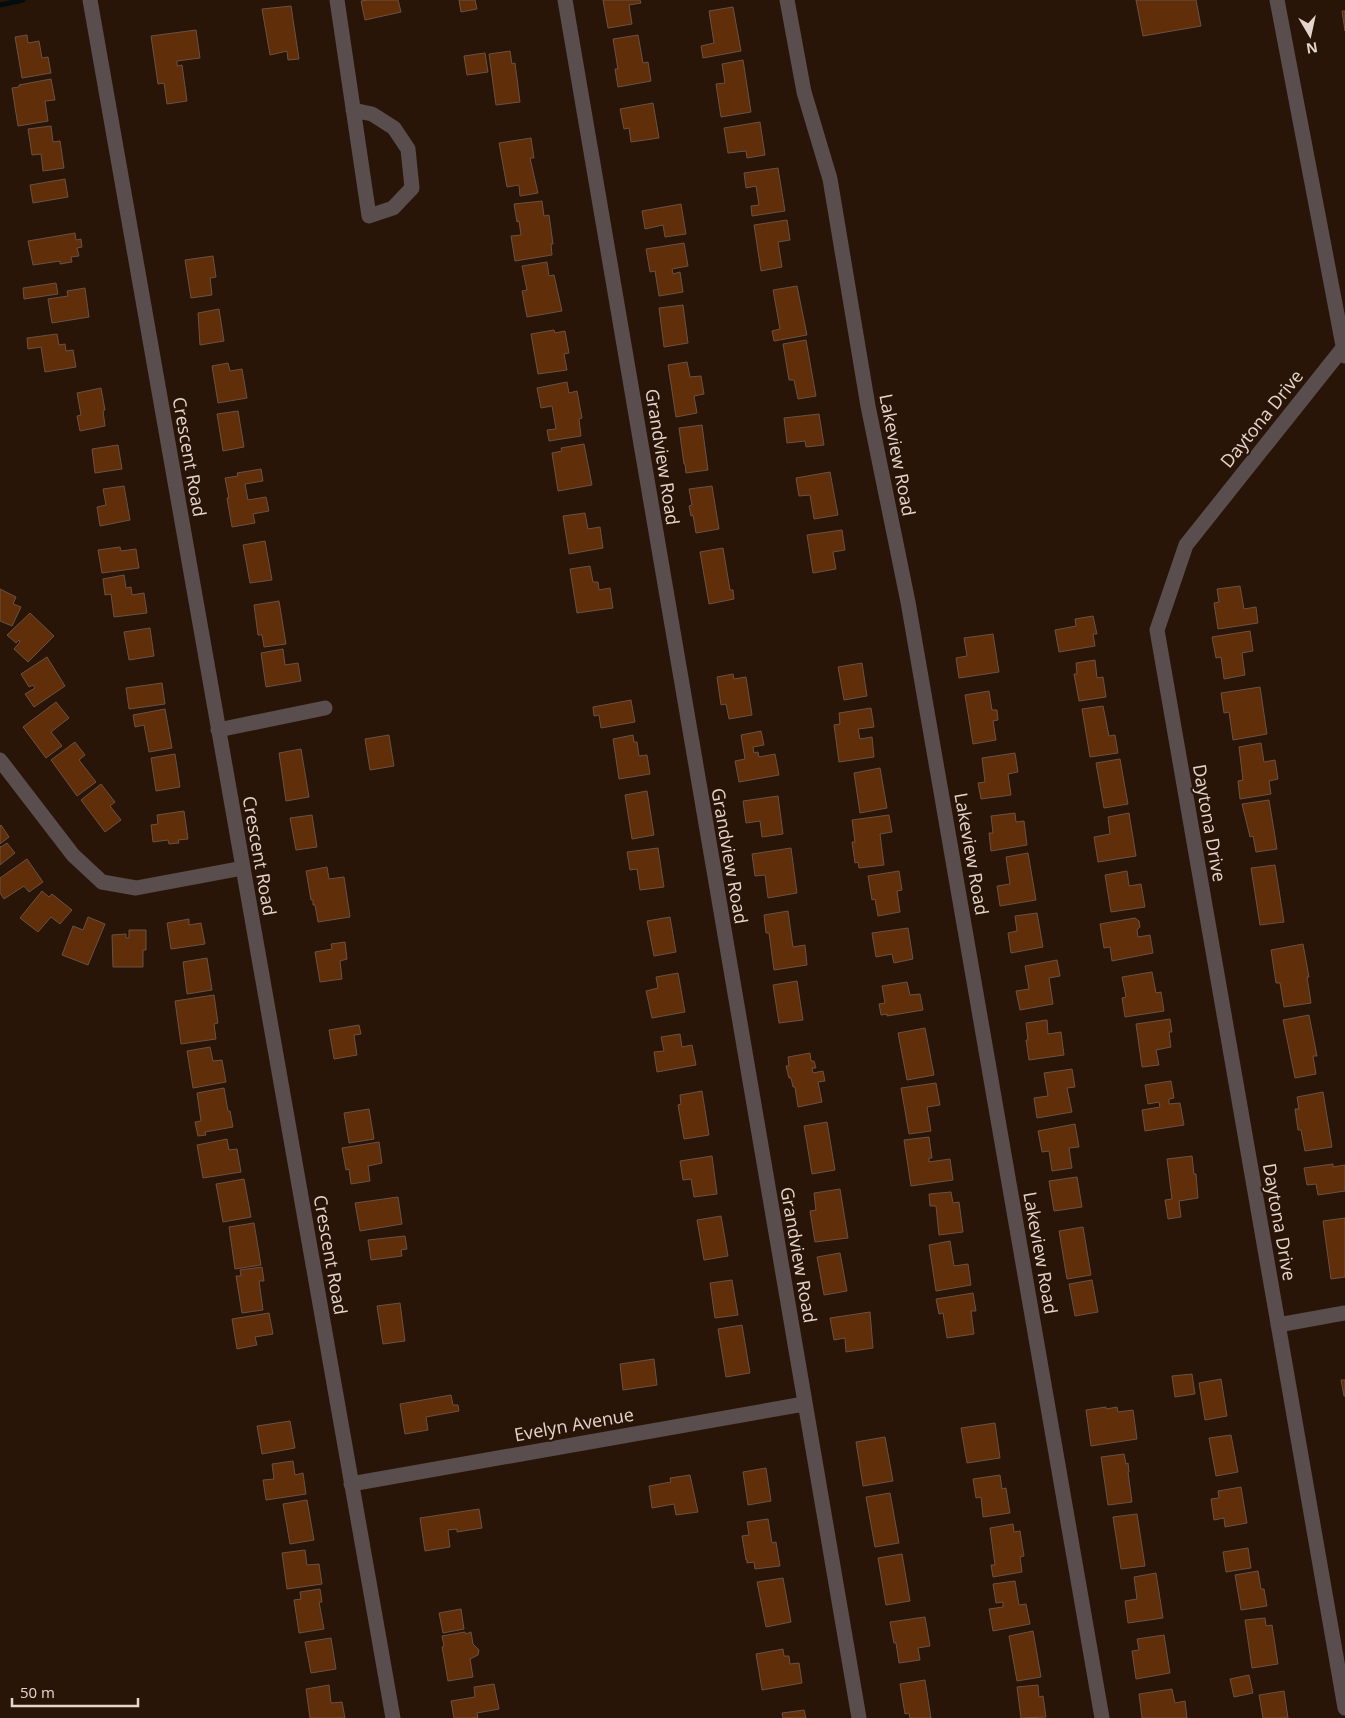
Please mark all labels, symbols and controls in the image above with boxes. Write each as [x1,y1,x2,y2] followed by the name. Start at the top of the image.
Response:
[1285,10,1335,60] north arrow
[1305,38,1319,59] text: N
[1214,365,1308,472] street label: Daytona Drive
[640,387,686,527] street label: Grandview Road
[874,392,922,518] street label: Lakeview Road
[168,395,212,519] street label: Crescent Road
[1188,762,1232,884] street label: Daytona Drive
[706,786,754,926] street label: Grandview Road
[949,791,995,917] street label: Lakeview Road
[238,794,282,918] street label: Crescent Road
[1258,1161,1302,1283] street label: Daytona Drive
[775,1185,823,1325] street label: Grandview Road
[1018,1190,1064,1316] street label: Lakeview Road
[309,1193,353,1317] street label: Crescent Road
[512,1402,636,1446] street label: Evelyn Avenue
[12,1676,139,1708] scale bar
[20,1682,55,1702] text: 50 m

